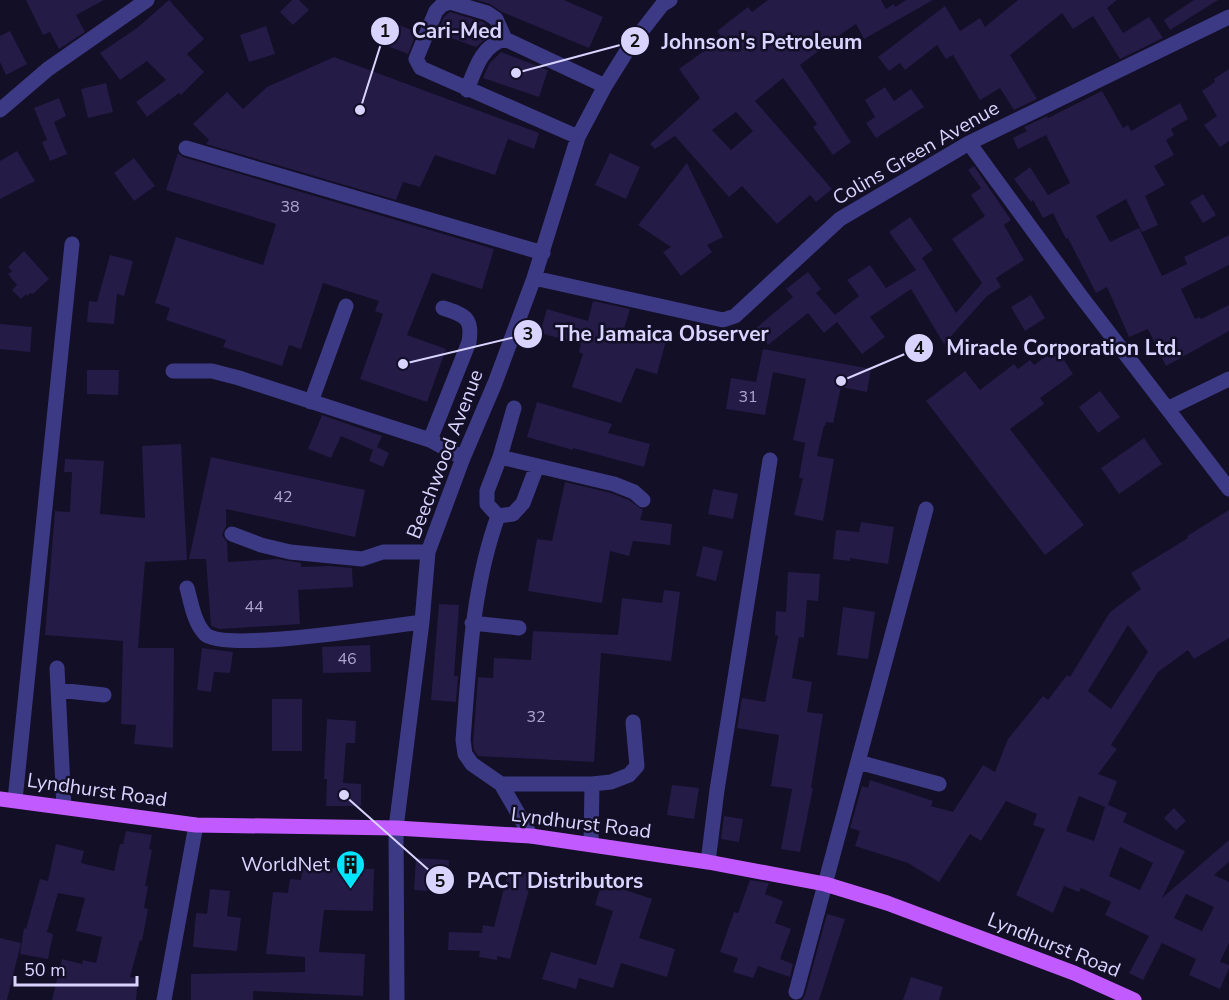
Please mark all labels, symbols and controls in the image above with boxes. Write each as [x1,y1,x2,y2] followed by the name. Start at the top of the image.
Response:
[370,11,514,50] callout: Cari-Med
[412,17,502,45] text: Cari-Med
[380,19,390,43] text: 1
[620,22,875,61] callout: Johnson's Petroleum
[660,28,863,56] text: Johnson's Petroleum
[630,29,640,53] text: 2
[828,94,1004,212] street label: Colins Green Avenue
[280,196,300,218] house number: 38
[513,314,781,353] callout: The Jamaica Observer
[555,320,770,348] text: The Jamaica Observer
[523,322,533,346] text: 3
[904,328,1194,367] callout: Miracle Corporation Ltd.
[946,334,1182,362] text: Miracle Corporation Ltd.
[914,336,925,360] text: 4
[400,366,490,542] street label: Beechwood Avenue
[738,386,758,408] house number: 31
[273,486,293,508] house number: 42
[244,596,264,618] house number: 44
[337,648,357,670] house number: 46
[526,706,546,728] house number: 32
[25,767,169,813] street label: Lyndhurst Road
[509,801,653,845] street label: Lyndhurst Road
[335,848,367,890] building icon: WorldNet
[241,851,331,878] place label: WorldNet
[425,861,655,900] callout: PACT Distributors
[467,867,643,895] text: PACT Distributors
[435,869,446,893] text: 5
[984,906,1124,984] street label: Lyndhurst Road
[15,949,136,987] scale bar
[24,958,66,982] text: 50 m

